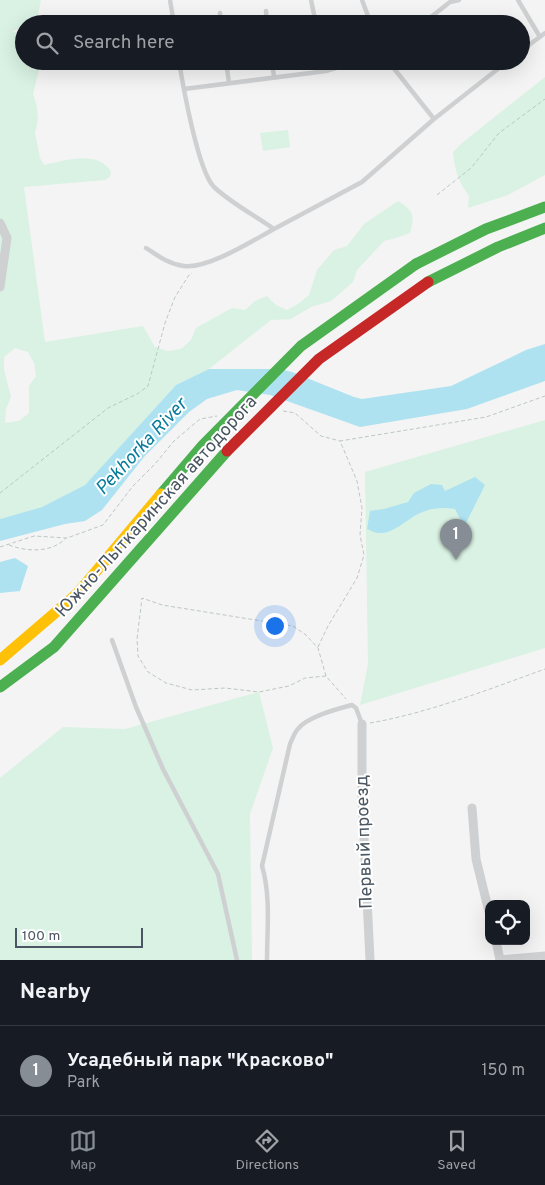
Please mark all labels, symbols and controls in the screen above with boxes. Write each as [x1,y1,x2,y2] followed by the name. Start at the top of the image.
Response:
[15,15,530,70] search box
[33,29,61,57] icon: search
[73,31,175,55] text: Search here
[51,391,263,623] street label: Южно-Лыткаринская автодорога
[91,392,194,501] water label: Pekhorka River
[440,519,472,560] pin: 1
[262,613,288,639] your location
[351,775,379,909] street label: Первый проезд
[485,900,530,945] map controls
[485,900,530,945] button: locate
[15,925,142,948] scale bar
[22,928,60,945] text: 100 m
[20,979,91,1006] text: Nearby
[67,1049,333,1073] text: Усадебный парк "Красково"
[33,1061,39,1081] text: 1
[482,1061,525,1081] text: 150 m
[67,1073,100,1093] text: Park
[69,1127,97,1174] tab: Map
[235,1127,299,1174] tab: Directions
[437,1127,476,1174] tab: Saved

